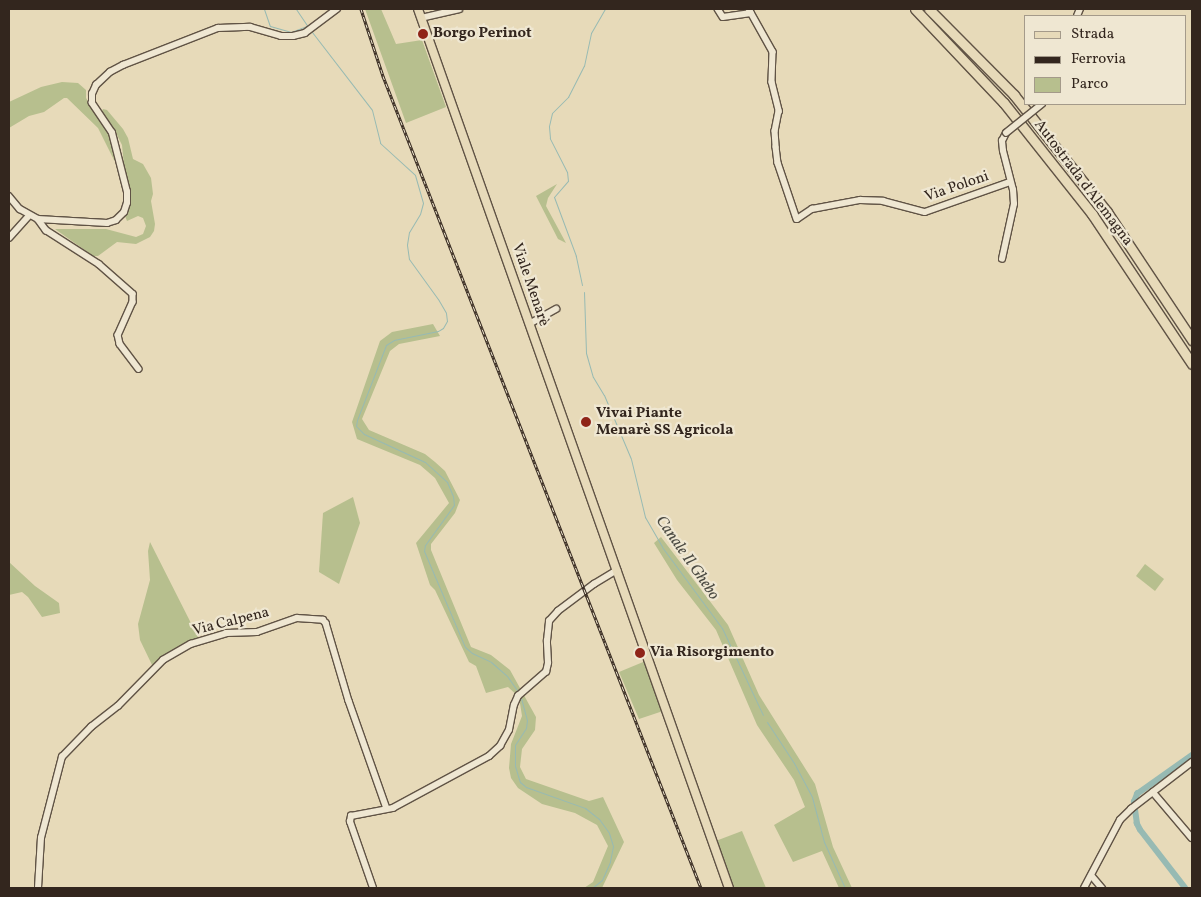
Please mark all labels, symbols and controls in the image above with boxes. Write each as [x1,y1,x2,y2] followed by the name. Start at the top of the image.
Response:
[1024,15,1186,105] legend
[1071,24,1114,45] text: Strada
[433,25,532,43] place label: Borgo Perinot
[417,28,429,40] marker: Borgo Perinot
[1071,49,1126,70] text: Ferrovia
[1071,74,1108,95] text: Parco
[1030,116,1136,250] street label: Autostrada d'Alemagna
[923,168,991,206] street label: Via Poloni
[507,241,553,329] street label: Viale Menarè
[596,404,733,439] place label: Vivai Piante Menarè SS Agricola
[580,416,592,428] marker: Vivai Piante Menarè SS Agricola
[651,512,723,604] water label: Canale Il Ghebo
[191,604,271,640] street label: Via Calpena
[650,644,774,662] place label: Via Risorgimento
[634,647,646,659] marker: Via Risorgimento

